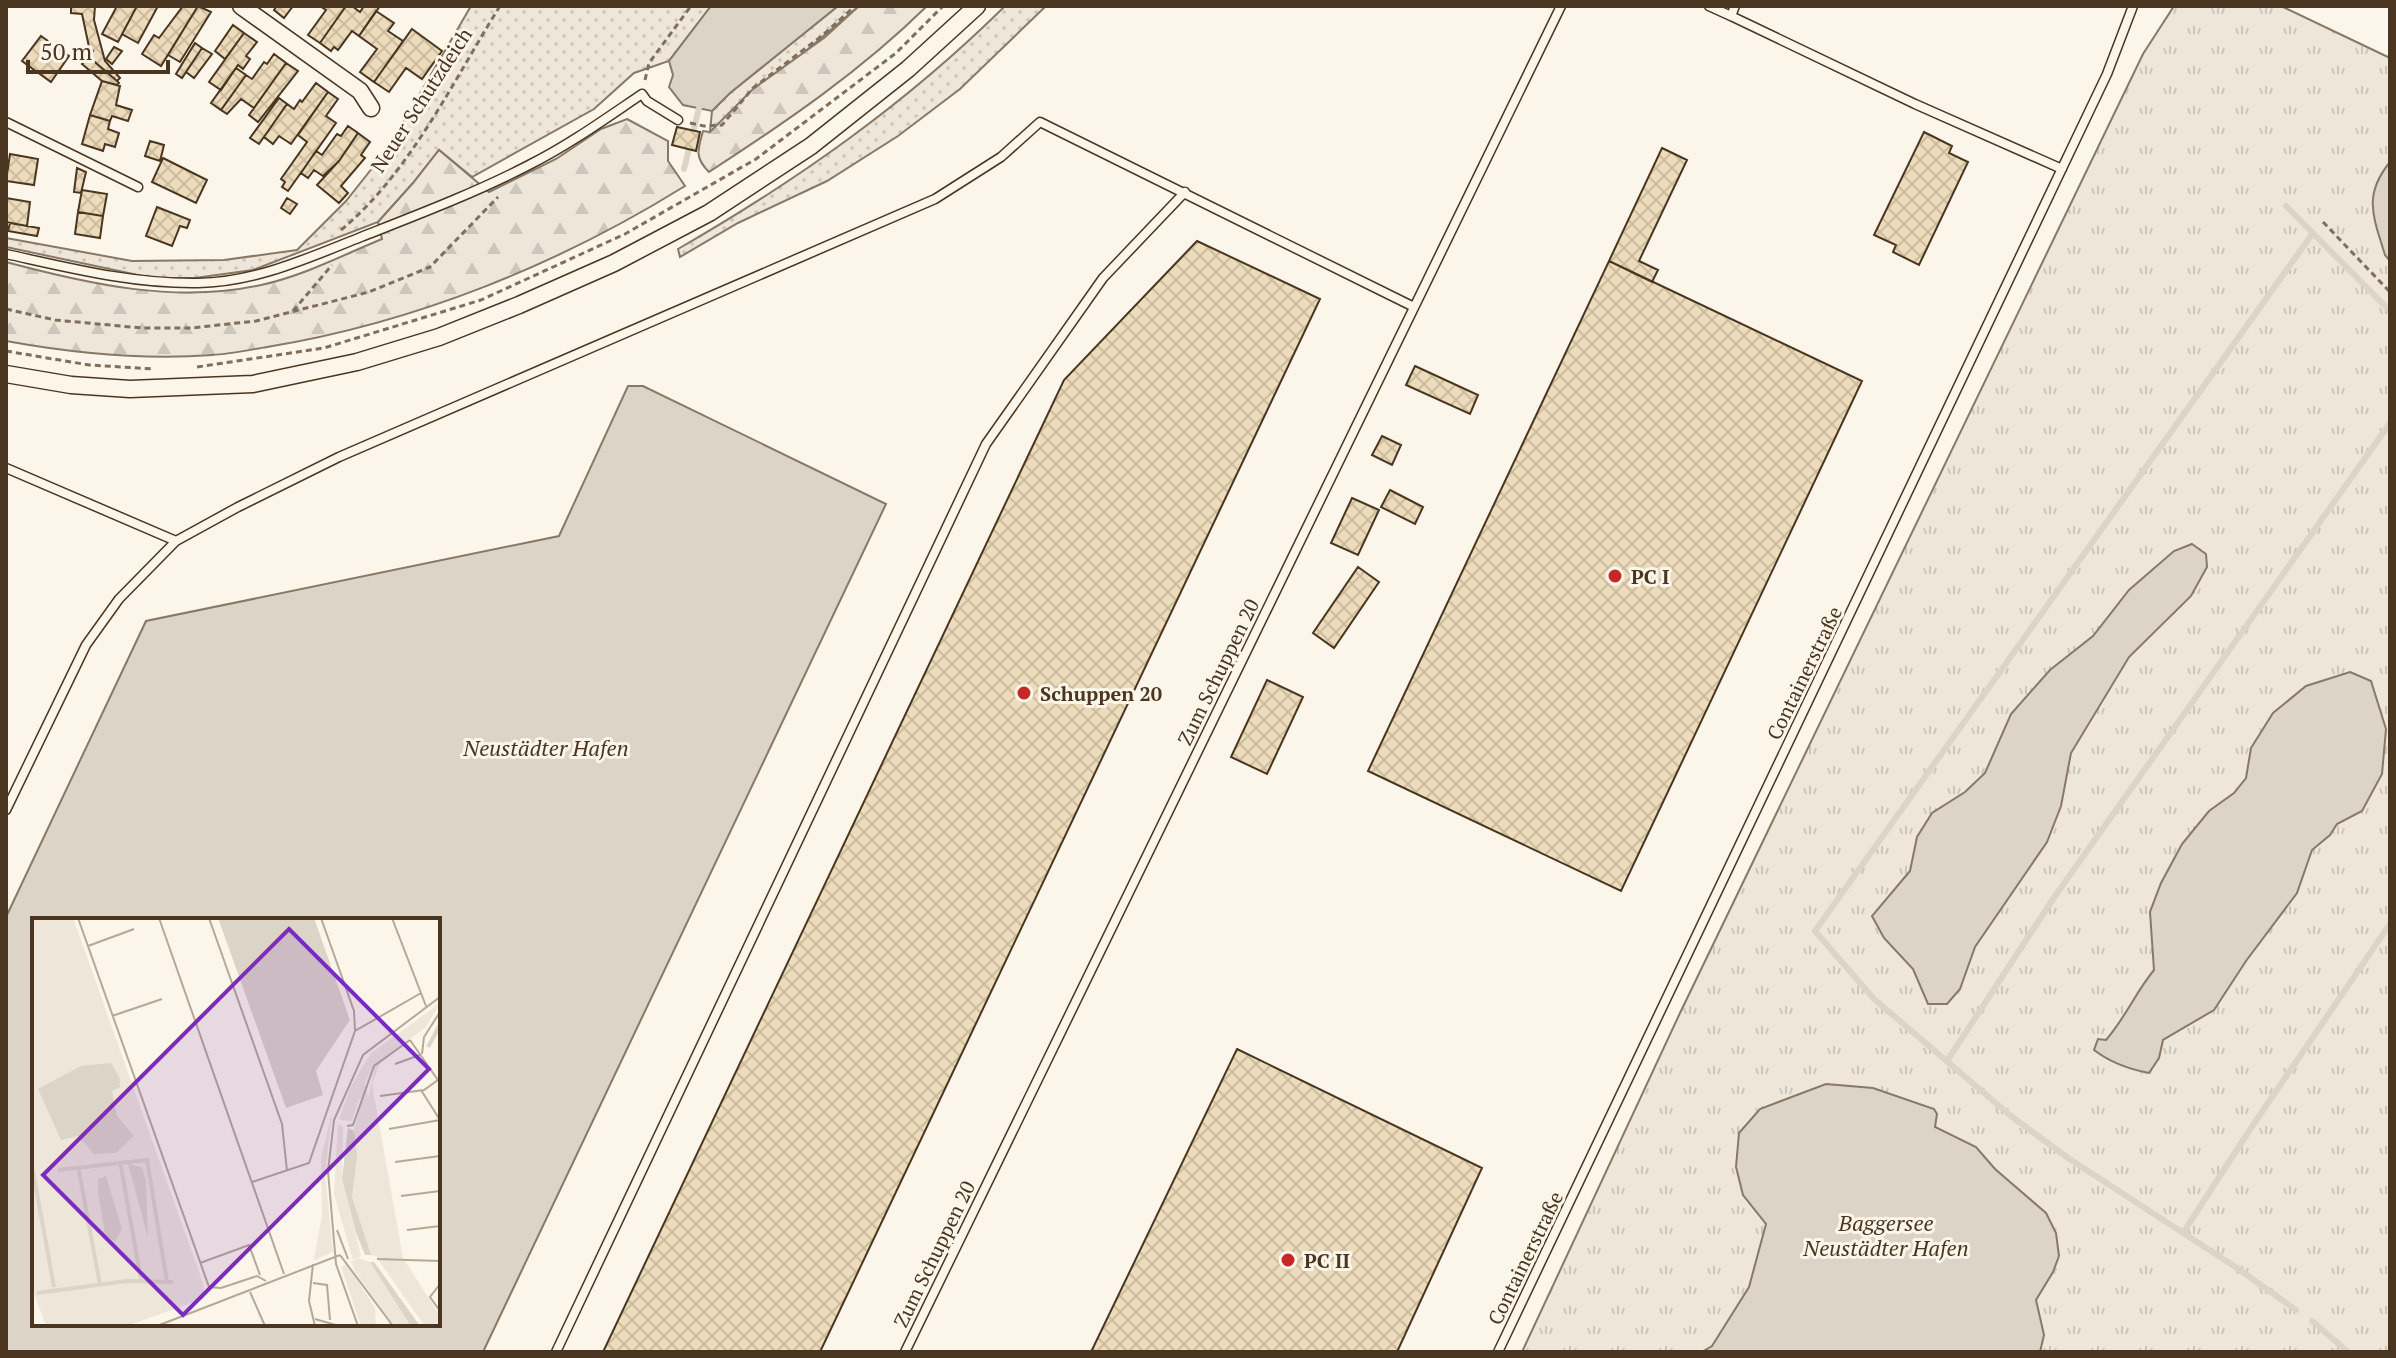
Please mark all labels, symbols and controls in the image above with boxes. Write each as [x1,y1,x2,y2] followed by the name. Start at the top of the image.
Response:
[364,22,478,178] street label: Neuer Schutzdeich
[28,24,168,74] scale bar
[40,35,92,67] text: 50 m
[1631,563,1670,590] place label: PC I
[1606,567,1624,585] marker: PC I
[1171,594,1265,750] street label: Zum Schuppen 20
[1760,602,1848,744] street label: Containerstraße
[1040,680,1162,707] place label: Schuppen 20
[1015,684,1033,702] marker: Schuppen 20
[462,733,629,762] water label: Neustädter Hafen
[32,918,440,1326] inset map
[887,1176,981,1332] street label: Zum Schuppen 20
[1481,1187,1569,1329] street label: Containerstraße
[1802,1208,1969,1262] water label: Baggersee Neustädter Hafen
[1304,1247,1350,1274] place label: PC II
[1279,1251,1297,1269] marker: PC II

